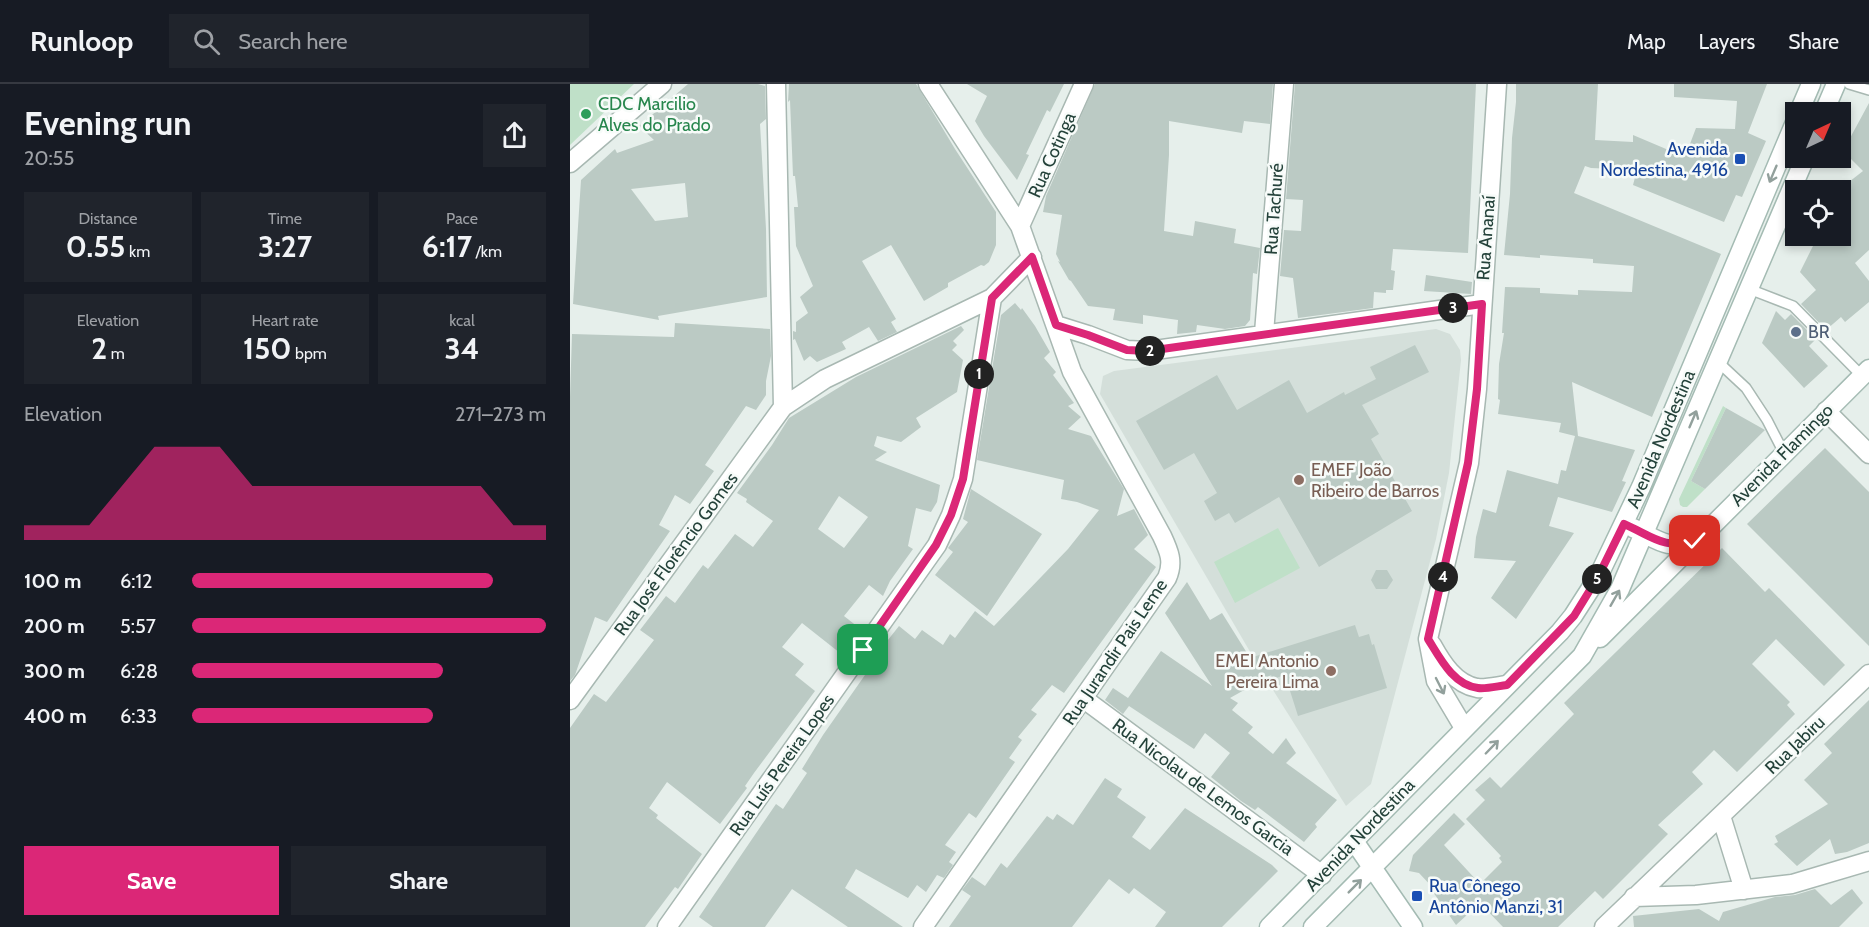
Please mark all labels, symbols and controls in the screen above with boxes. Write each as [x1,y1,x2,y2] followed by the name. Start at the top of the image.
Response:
[169,14,589,68] search box
[30,24,133,58] text: Runloop
[190,25,223,58] icon: search
[238,28,348,55] text: Search here
[1627,29,1666,54] text: Map
[1699,29,1755,54] text: Layers
[1788,29,1839,54] text: Share
[598,93,711,136] place label: CDC Marcilio Alves do Prado
[1785,102,1851,168] north arrow
[1785,102,1851,246] map controls
[24,103,191,143] text: Evening run
[483,104,546,167] button: share
[579,107,593,121] marker: CDC Marcilio Alves do Prado
[1023,109,1081,201] street label: Rua Cotinga
[1600,138,1728,181] place label: Avenida Nordestina, 4916
[24,146,74,170] text: 20:55
[1733,152,1747,166] marker: Avenida Nordestina, 4916
[1260,162,1288,256] street label: Rua Tachuré
[1767,165,1778,183] one-way arrow
[1785,180,1851,246] button: locate
[1472,195,1500,281] street label: Rua Ananaí
[79,209,137,228] text: Distance
[268,209,302,228] text: Time
[446,209,478,228] text: Pace
[66,228,125,265] text: 0.55
[258,228,312,265] text: 3:27
[422,228,472,265] text: 6:17
[125,242,150,261] text: km
[472,242,502,261] text: /km
[1438,293,1468,323] pin: 3
[1449,298,1457,317] text: 3
[77,311,139,330] text: Elevation
[252,311,318,330] text: Heart rate
[449,311,475,330] text: kcal
[1808,321,1830,343] place label: BR
[1789,325,1803,339] marker: BR
[91,330,107,367] text: 2
[243,330,291,367] text: 150
[445,330,479,367] text: 34
[1135,336,1165,366] pin: 2
[1146,341,1154,360] text: 2
[107,344,125,363] text: m
[291,344,327,363] text: bpm
[964,359,994,389] pin: 1
[976,364,982,383] text: 1
[1622,366,1700,511] street label: Avenida Nordestina
[1726,399,1838,511] street label: Avenida Flamingo
[24,402,102,426] text: Elevation
[455,402,546,426] text: 271–273 m
[1688,410,1699,428] one-way arrow
[1311,459,1439,502] place label: EMEF João Ribeiro de Barros
[609,468,743,640] street label: Rua José Florêncio Gomes
[1292,473,1306,487] marker: EMEF João Ribeiro de Barros
[1669,515,1720,566] pin
[1678,524,1711,557] icon: check
[1428,562,1458,592] pin: 4
[1582,564,1612,594] pin: 5
[1438,567,1448,586] text: 4
[24,569,82,593] text: 100 m
[120,569,153,593] text: 6:12
[1593,569,1601,588] text: 5
[1058,575,1172,729] street label: Rua Jurandir Pais Leme
[1610,589,1621,607] one-way arrow
[24,614,85,638] text: 200 m
[120,614,156,638] text: 5:57
[837,624,888,675] pin
[846,633,879,666] icon: arrive
[1215,650,1319,693] place label: EMEI Antonio Pereira Lima
[24,659,85,683] text: 300 m
[120,659,158,683] text: 6:28
[1324,664,1338,678] marker: EMEI Antonio Pereira Lima
[1434,677,1446,695] one-way arrow
[725,690,839,840] street label: Rua Luís Pereira Lopes
[24,704,87,728] text: 400 m
[120,704,157,728] text: 6:33
[1760,711,1830,779] street label: Rua Jabiru
[1108,714,1298,860] street label: Rua Nicolau de Lemos Garcia
[1485,740,1499,755] one-way arrow
[1301,774,1420,896] street label: Avenida Nordestina
[24,846,279,915] button: Save
[291,846,546,915] button: Share
[1429,875,1563,918] place label: Rua Cônego Antônio Manzi, 31
[1348,879,1363,894] one-way arrow
[1410,889,1424,903] marker: Rua Cônego Antônio Manzi, 31

